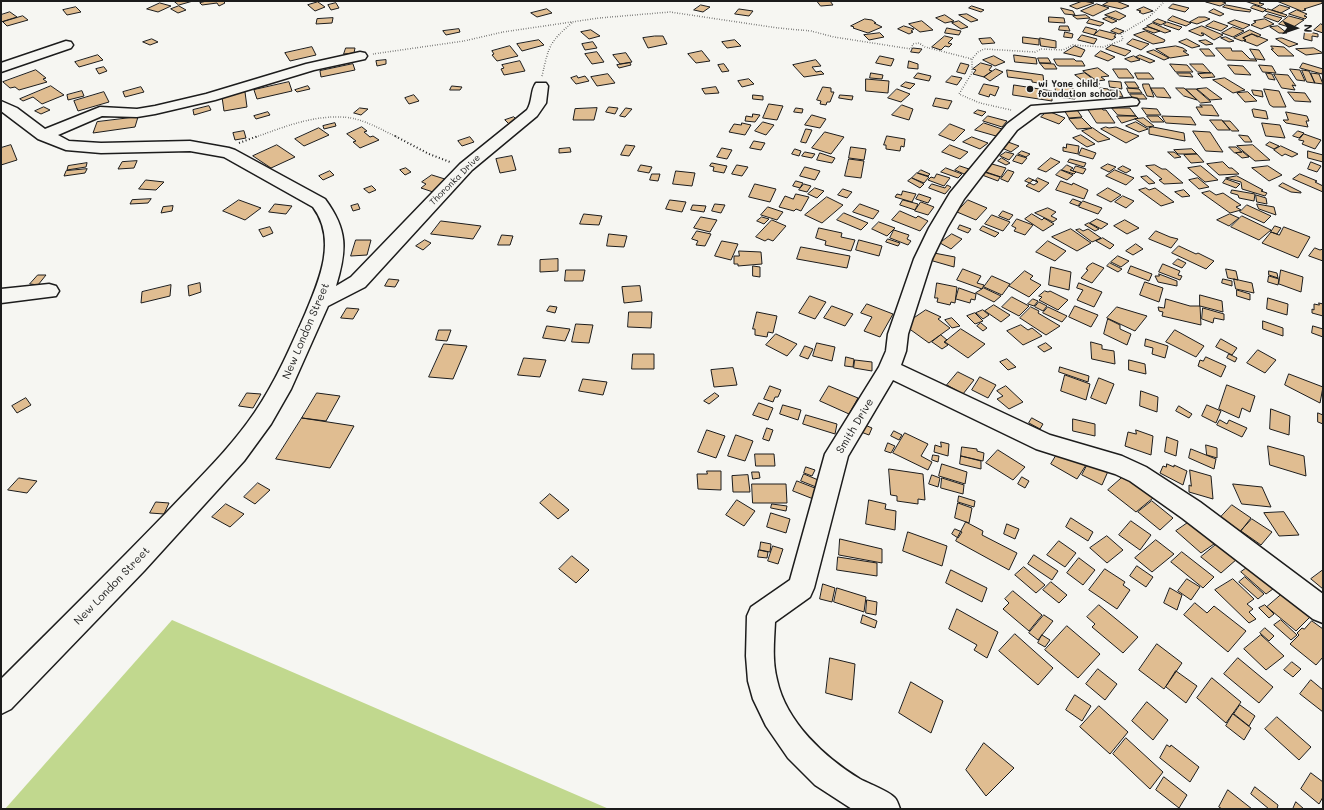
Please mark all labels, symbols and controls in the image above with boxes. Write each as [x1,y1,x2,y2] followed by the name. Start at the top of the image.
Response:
[1276,8,1316,48] north arrow
[1301,24,1316,33] text: N
[1038,79,1118,100] place label: wi Yone child foundation school
[1025,84,1035,94] marker: wi Yone child foundation school
[427,152,483,208] street label: Thoronka Drive
[280,281,332,381] street label: New London Street
[833,396,877,456] street label: Smith Drive
[71,544,153,628] street label: New London Street

